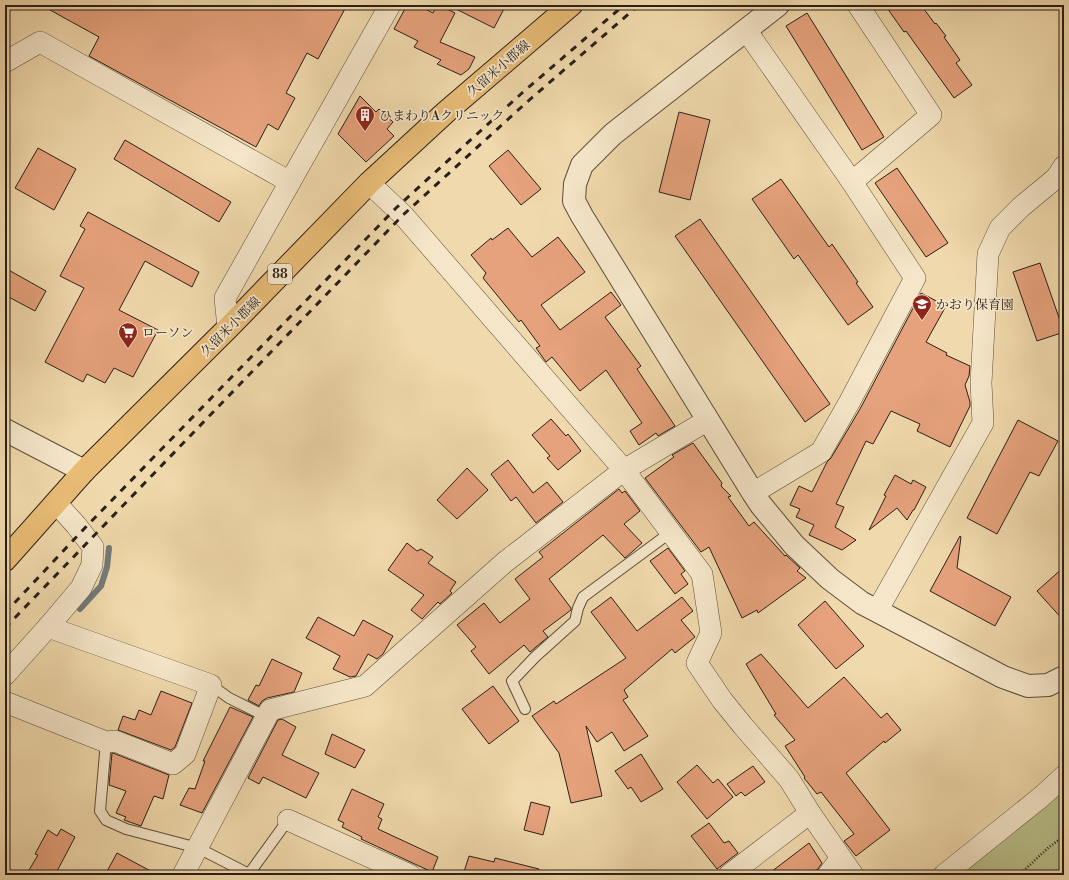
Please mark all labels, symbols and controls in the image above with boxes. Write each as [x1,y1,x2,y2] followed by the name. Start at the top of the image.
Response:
[464,37,533,100] street label: 久留米小郡線
[354,104,376,132] building icon: ひまわりAクリニック
[379,108,504,124] place label: ひまわりAクリニック
[268,264,292,284] road number: 88
[197,293,264,360] street label: 久留米小郡線
[911,293,933,321] school or university icon: かおり保育園
[936,297,1014,313] place label: かおり保育園
[117,321,139,349] supermarket icon: ローソン
[142,325,193,341] place label: ローソン

